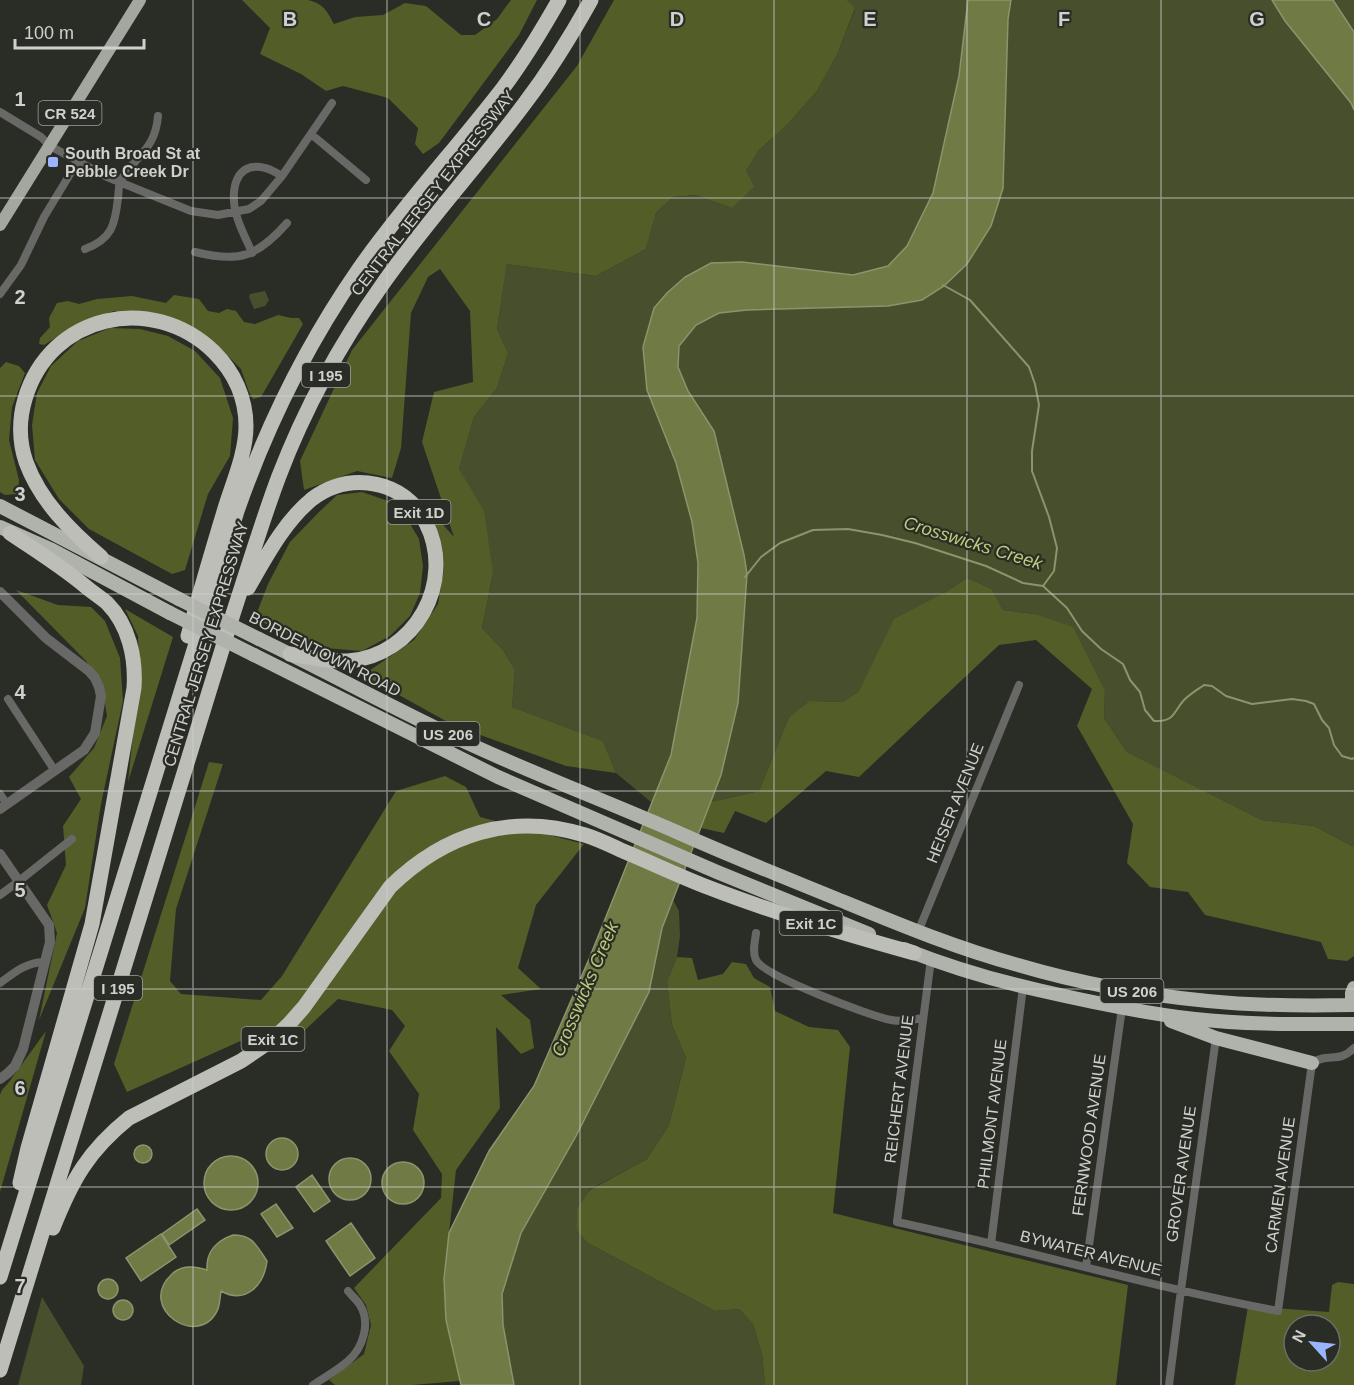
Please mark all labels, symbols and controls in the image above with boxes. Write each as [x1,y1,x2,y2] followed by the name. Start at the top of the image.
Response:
[283,8,297,30] text: B
[477,8,491,30] text: C
[670,8,684,30] text: D
[863,8,877,30] text: E
[1058,8,1070,30] text: F
[1249,8,1265,30] text: G
[15,12,144,50] scale bar
[24,23,74,43] text: 100 m
[348,87,518,299] street label: CENTRAL JERSEY EXPRESSWAY
[14,88,26,110] text: 1
[38,101,101,125] road number: CR 524
[65,145,201,180] place label: South Broad St at Pebble Creek Dr
[46,155,60,169] marker: South Broad St at Pebble Creek Dr
[14,286,26,308] text: 2
[302,363,350,387] road number: I 195
[14,483,26,505] text: 3
[388,500,450,524] road number: Exit 1D
[901,512,1046,574] water label: Crosswicks Creek
[161,519,252,769] street label: CENTRAL JERSEY EXPRESSWAY
[246,608,404,700] street label: BORDENTOWN ROAD
[14,681,26,703] text: 4
[416,722,480,746] road number: US 206
[923,741,987,865] street label: HEISER AVENUE
[14,879,26,901] text: 5
[780,911,842,935] road number: Exit 1C
[548,918,623,1059] water label: Crosswicks Creek
[94,976,142,1000] road number: I 195
[1100,979,1164,1003] road number: US 206
[881,1014,917,1164] street label: REICHERT AVENUE
[242,1027,304,1051] road number: Exit 1C
[974,1038,1010,1190] street label: PHILMONT AVENUE
[1069,1053,1109,1217] street label: FERNWOOD AVENUE
[14,1077,26,1099] text: 6
[1163,1105,1199,1243] street label: GROVER AVENUE
[1262,1116,1298,1254] street label: CARMEN AVENUE
[1018,1227,1164,1279] street label: BYWATER AVENUE
[14,1275,26,1297] text: 7
[1282,1313,1342,1373] north arrow
[1289,1327,1309,1345] text: N

